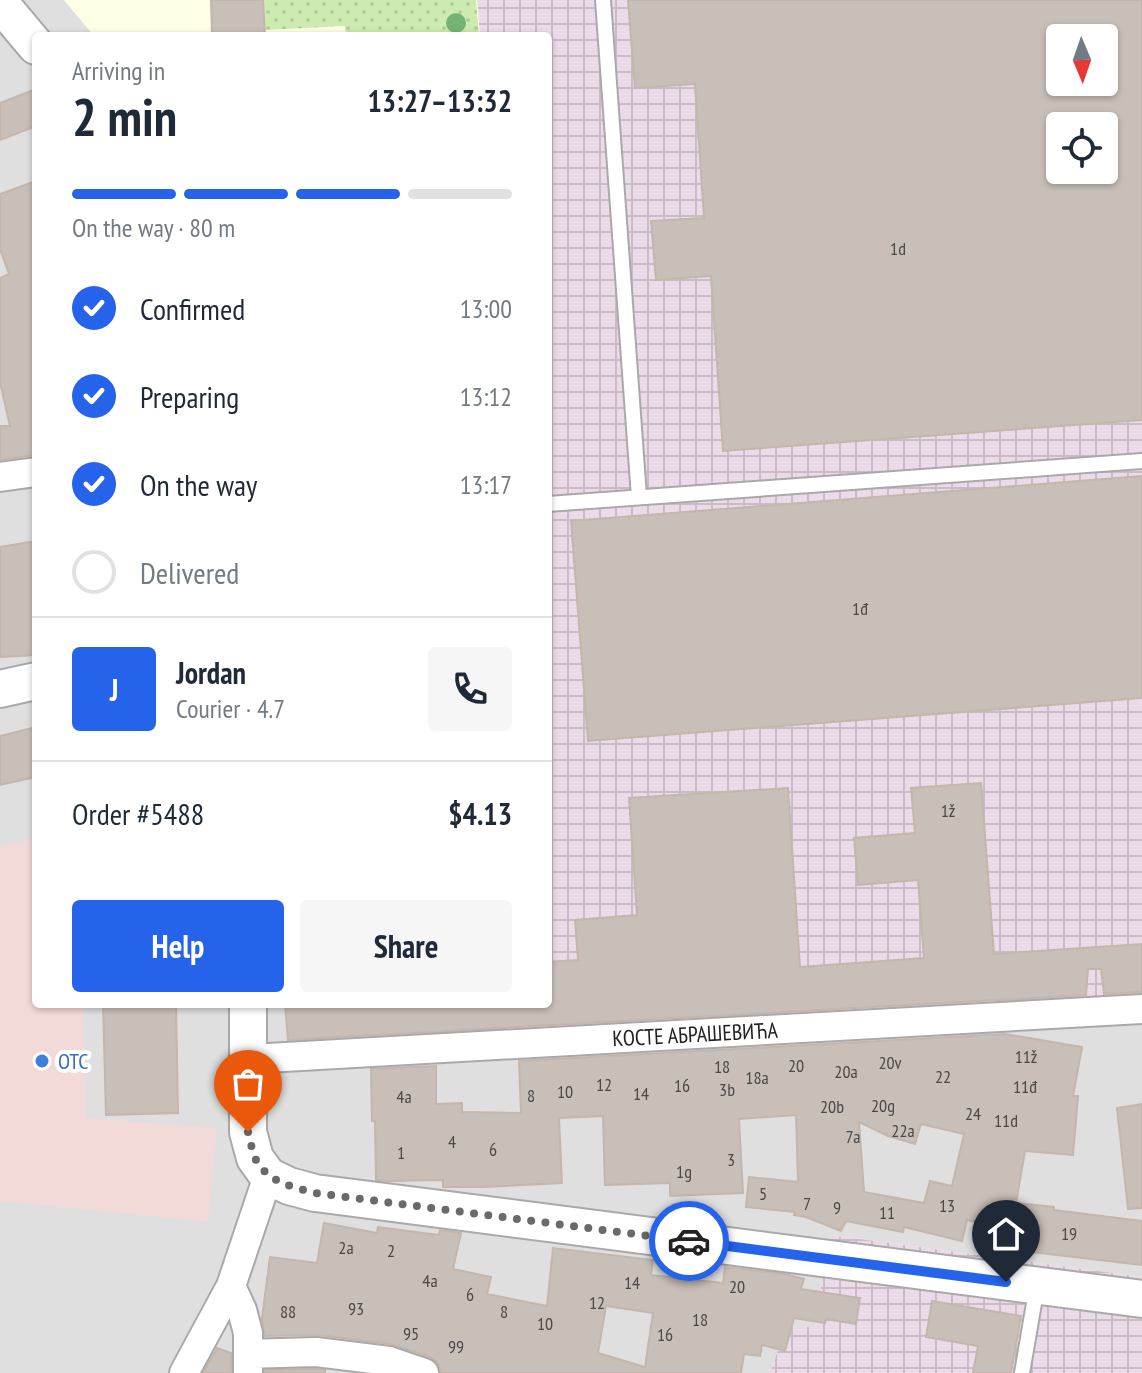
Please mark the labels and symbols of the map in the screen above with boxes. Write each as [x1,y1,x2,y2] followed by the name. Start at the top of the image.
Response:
[1046,24,1118,96] north arrow
[890,237,906,260] house number: 1d
[852,597,868,620] house number: 1đ
[941,799,955,822] house number: 1ž
[612,1016,779,1052] street label: КОСТЕ АБРАШЕВИЋА
[1015,1045,1037,1068] house number: 11ž
[58,1047,88,1075] place label: OTC
[214,1050,282,1132] pin
[878,1051,902,1074] house number: 20v
[33,1052,51,1070] marker: OTC
[788,1054,804,1077] house number: 20
[714,1055,730,1078] house number: 18
[834,1060,858,1083] house number: 20a
[935,1065,951,1088] house number: 22
[745,1066,769,1089] house number: 18a
[596,1073,612,1096] house number: 12
[674,1074,690,1097] house number: 16
[1013,1075,1037,1098] house number: 11đ
[719,1078,735,1101] house number: 3b
[557,1080,573,1103] house number: 10
[633,1082,649,1105] house number: 14
[527,1084,535,1107] house number: 8
[396,1085,412,1108] house number: 4a
[871,1094,895,1117] house number: 20g
[820,1095,844,1118] house number: 20b
[965,1102,981,1125] house number: 24
[994,1109,1018,1132] house number: 11d
[891,1119,915,1142] house number: 22a
[845,1125,861,1148] house number: 7a
[448,1130,456,1153] house number: 4
[489,1138,497,1161] house number: 6
[397,1141,405,1164] house number: 1
[727,1148,735,1171] house number: 3
[676,1160,692,1183] house number: 1g
[759,1182,767,1205] house number: 5
[803,1192,811,1215] house number: 7
[939,1194,955,1217] house number: 13
[833,1196,841,1219] house number: 9
[972,1200,1040,1282] pin
[649,1201,729,1281] courier
[879,1201,895,1224] house number: 11
[1061,1222,1077,1245] house number: 19
[338,1236,354,1259] house number: 2a
[387,1239,395,1262] house number: 2
[422,1269,438,1292] house number: 4a
[624,1271,640,1294] house number: 14
[729,1275,745,1298] house number: 20
[466,1283,474,1306] house number: 6
[589,1291,605,1314] house number: 12
[348,1297,364,1320] house number: 93
[280,1300,296,1323] house number: 88
[500,1300,508,1323] house number: 8
[692,1308,708,1331] house number: 18
[537,1312,553,1335] house number: 10
[403,1322,419,1345] house number: 95
[657,1323,673,1346] house number: 16
[448,1335,464,1358] house number: 99

